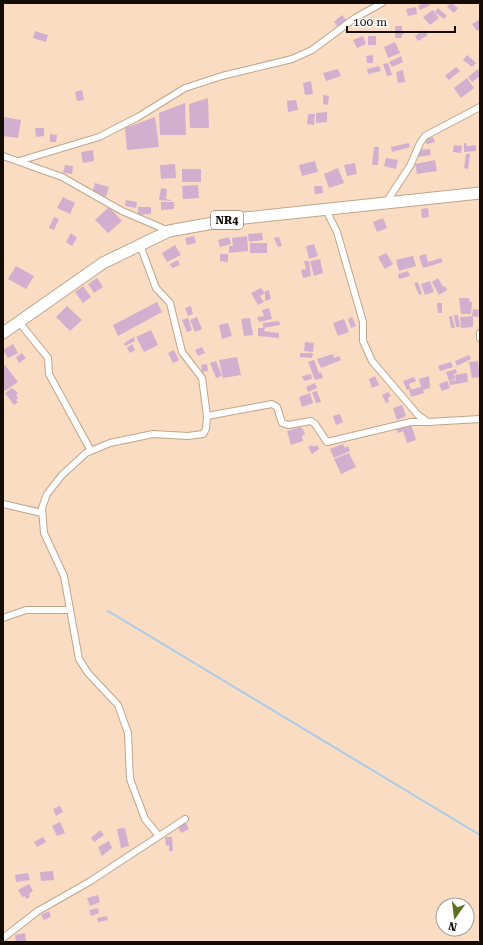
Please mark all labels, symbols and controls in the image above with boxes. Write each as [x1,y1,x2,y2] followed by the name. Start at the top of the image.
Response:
[347,8,455,34] scale bar
[353,15,387,29] text: 100 m
[211,211,243,229] road number: NR4
[435,897,475,937] north arrow
[447,919,458,934] text: N

